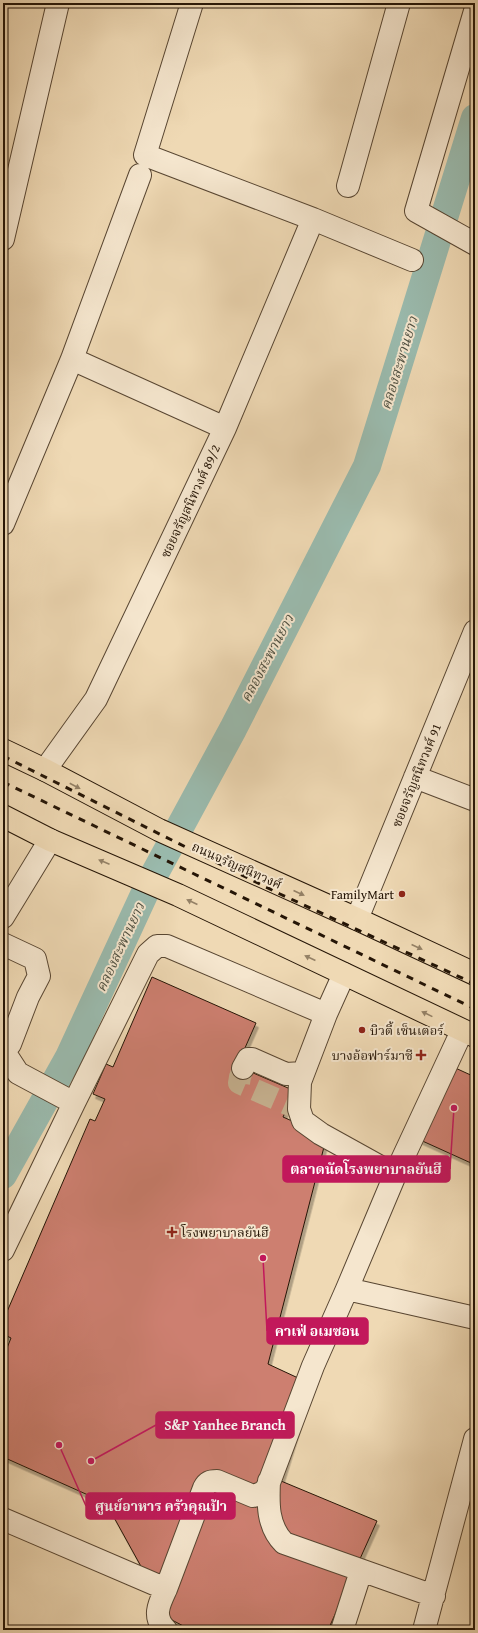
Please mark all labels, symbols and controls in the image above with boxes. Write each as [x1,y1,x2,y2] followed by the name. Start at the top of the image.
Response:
[375,313,423,412] water label: คลองสะพานยาว
[156,441,225,561] street label: ซอยจรัญสนิทวงศ์ 89/2
[236,610,299,705] water label: คลองสะพานยาว
[387,720,446,830] street label: ซอยจรัญสนิทวงศ์ 91
[70,783,81,790] one-way arrow
[189,837,285,894] street label: ถนนจรัญสนิทวงศ์
[97,859,109,865] one-way arrow
[331,885,394,904] place label: FamilyMart
[397,889,407,899] marker: FamilyMart
[293,890,304,896] one-way arrow
[91,898,150,995] water label: คลองสะพานยาว
[187,899,198,905] one-way arrow
[411,944,423,950] one-way arrow
[304,955,315,961] one-way arrow
[421,1011,432,1017] one-way arrow
[370,1021,444,1040] place label: บิวตี้ เซ็นเตอร์
[357,1025,367,1035] marker: บิวตี้ เซ็นเตอร์
[332,1046,413,1065] place label: บางอ้อฟาร์มาซี
[416,1050,426,1060] marker: บางอ้อฟาร์มาซี
[283,1156,450,1182] callout: ตลาดนัดโรงพยาบาลยันฮี
[290,1159,442,1179] text: ตลาดนัดโรงพยาบาลยันฮี
[180,1223,269,1242] place label: โรงพยาบาลยันฮี
[166,1226,178,1238] marker: โรงพยาบาลยันฮี
[267,1318,368,1344] callout: คาเฟ่ อเมซอน
[275,1321,360,1341] text: คาเฟ่ อเมซอน
[156,1412,294,1438] callout: S&P Yanhee Branch
[164,1415,287,1435] text: S&P Yanhee Branch
[86,1493,235,1519] callout: ศูนย์อาหาร ครัวคุณป้า
[95,1496,227,1516] text: ศูนย์อาหาร ครัวคุณป้า

